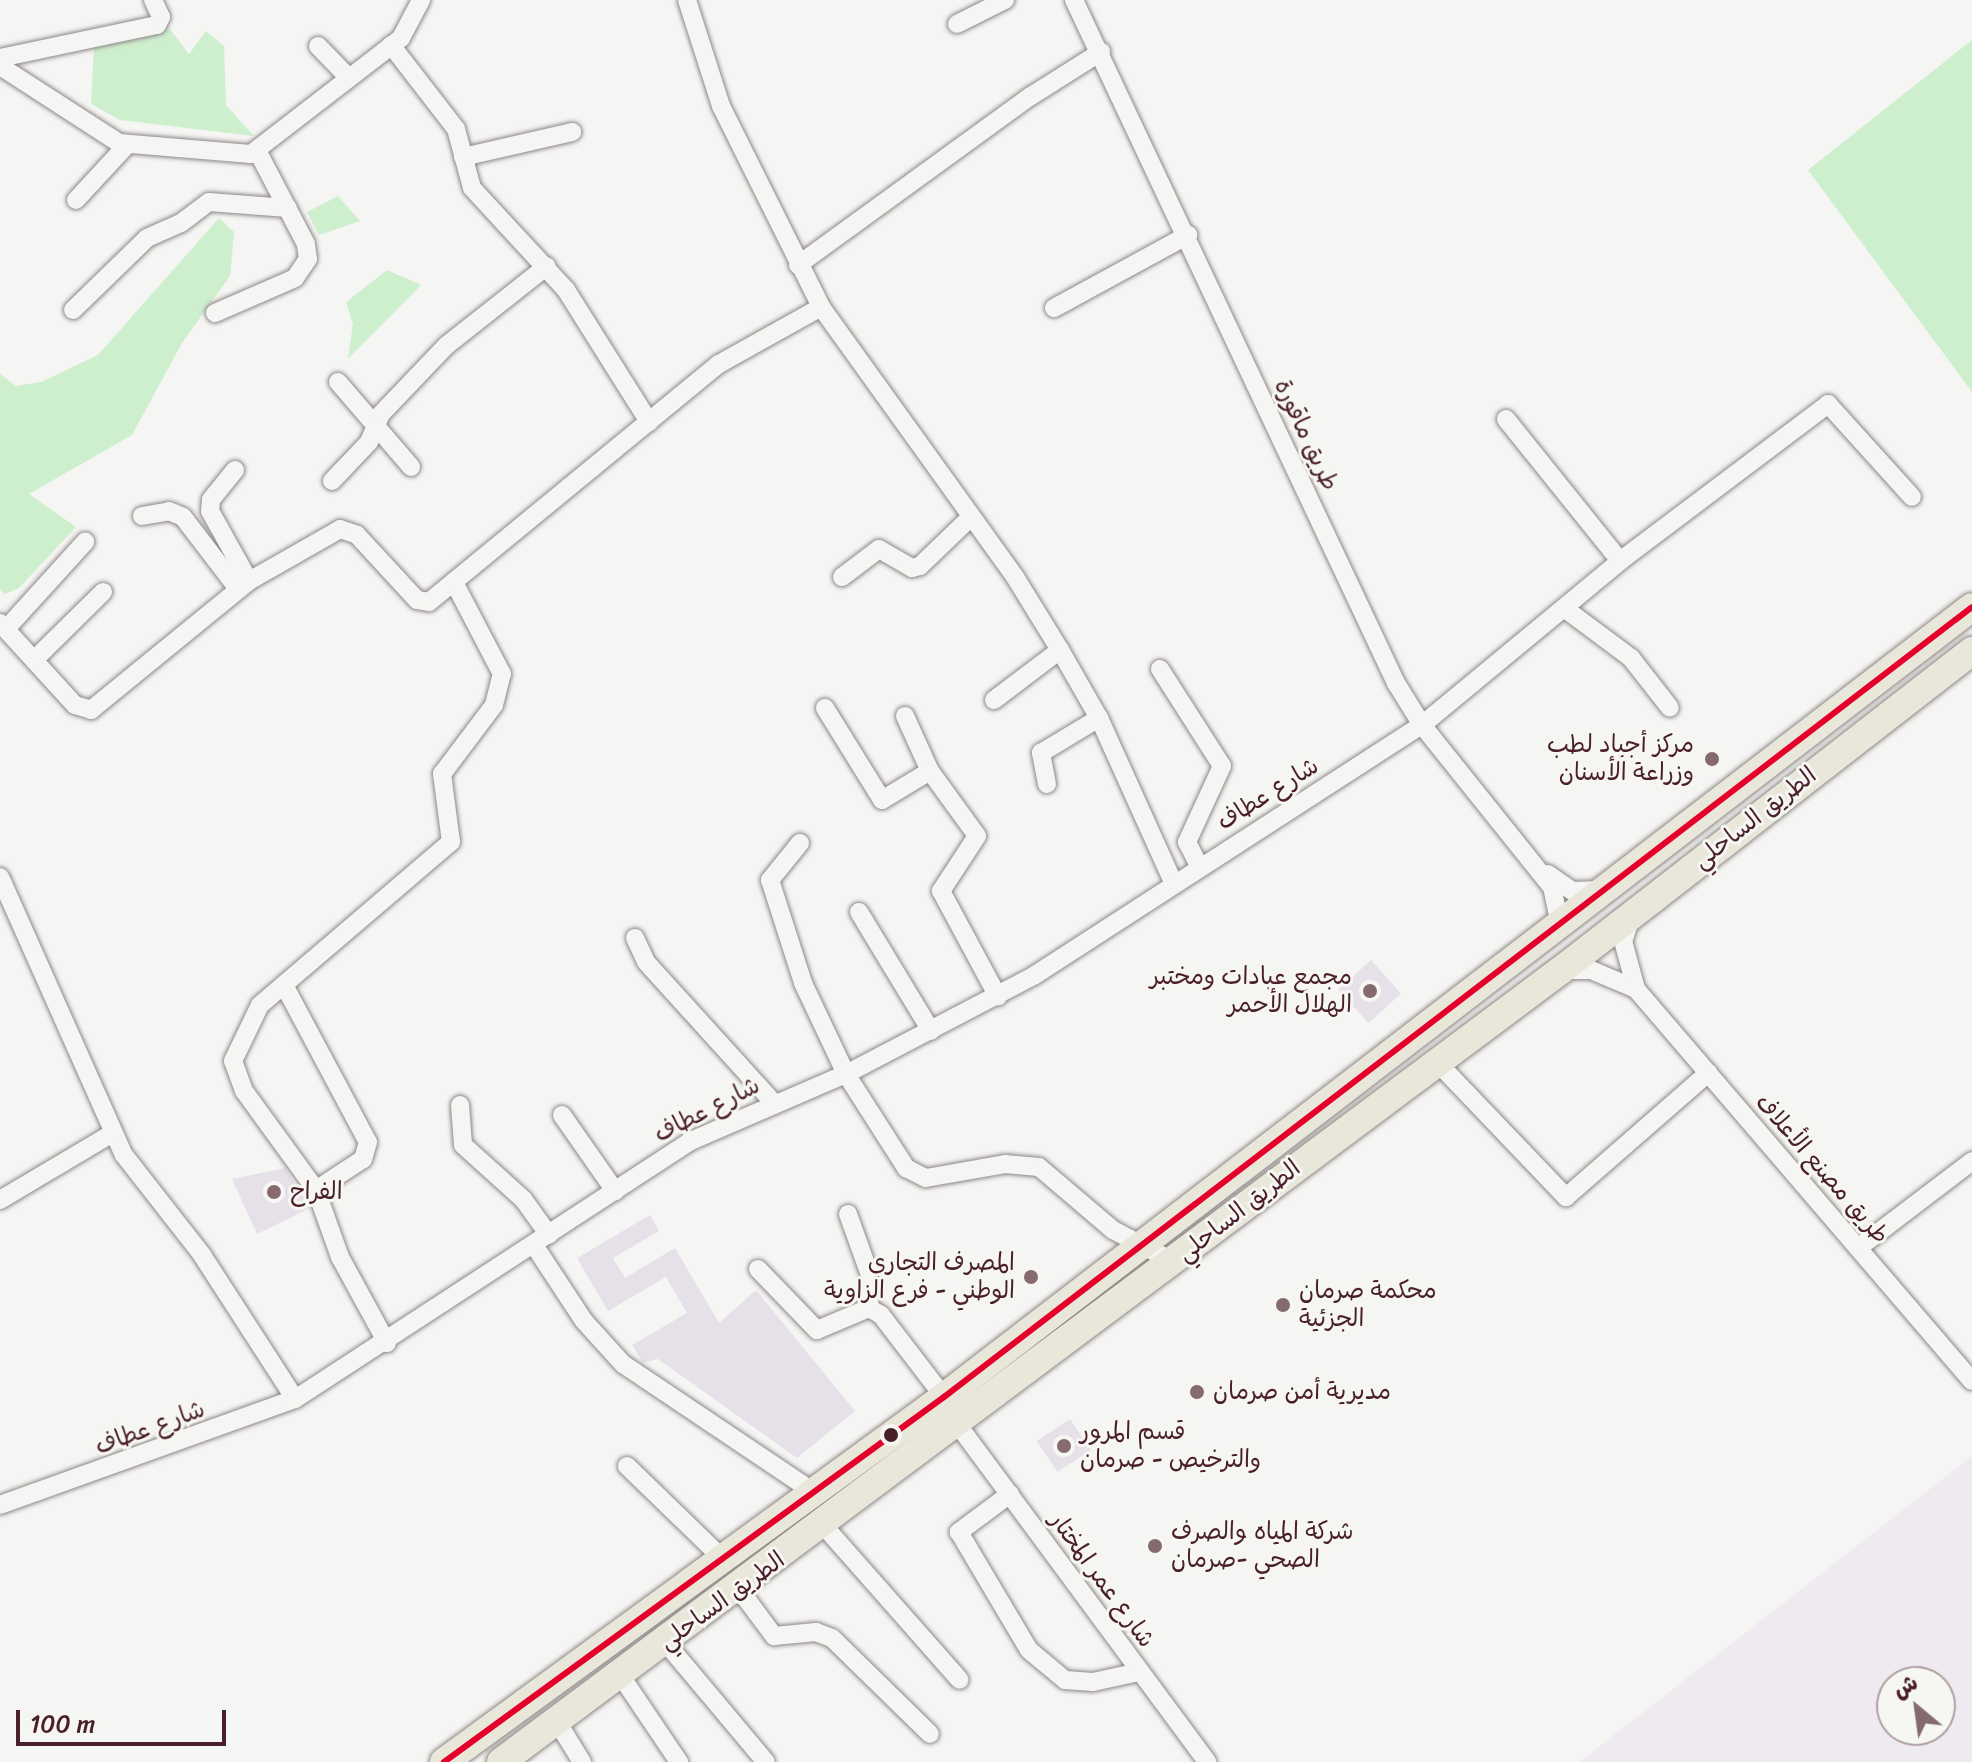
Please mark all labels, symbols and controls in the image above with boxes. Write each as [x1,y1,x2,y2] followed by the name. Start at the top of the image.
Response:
[1268,375,1344,495] street label: طريق ماقورة
[1547,731,1694,787] place label: مركز أجياد لطب وزراعة الأسنان
[1701,748,1723,770] marker: مركز أجياد لطب وزراعة الأسنان
[1212,751,1324,837] street label: شارع عطاف
[1688,761,1822,875] street label: الطريق الساحلي
[1150,963,1352,1019] place label: مجمع عيادات ومختبر الهلال الأحمر
[1359,980,1381,1002] marker: مجمع عيادات ومختبر الهلال الأحمر
[649,1071,765,1149] street label: شارع عطاف
[1749,1088,1895,1250] street label: طريق مصنع الأعلاف
[1172,1154,1306,1268] street label: الطريق الساحلي
[290,1178,343,1206] place label: الفراح
[265,1183,283,1201] marker: الفراح
[824,1249,1015,1305] place label: المصرف التجاري الوطني - فرع الزاوية
[1022,1268,1040,1286] marker: المصرف التجاري الوطني - فرع الزاوية
[1299,1277,1437,1333] place label: محكمة صرمان الجزئية
[1274,1296,1292,1314] marker: محكمة صرمان الجزئية
[1213,1378,1391,1406] place label: مديرية أمن صرمان
[1188,1383,1206,1401] marker: مديرية أمن صرمان
[91,1395,209,1461] street label: شارع عطاف
[1080,1418,1261,1474] place label: قسم المرور والترخيص - صرمان
[883,1427,899,1443] unlabelled marker
[1055,1437,1073,1455] marker: قسم المرور والترخيص - صرمان
[1043,1507,1161,1653] street label: شارع عمر المختار
[1171,1518,1354,1574] place label: شركة المياه والصرف الصحي -صرمان
[1146,1537,1164,1555] marker: شركة المياه والصرف الصحي -صرمان
[653,1546,791,1656] street label: الطريق الساحلي
[1885,1663,1925,1709] text: ش
[1876,1666,1956,1746] north arrow
[20,1694,230,1744] scale bar
[30,1703,95,1745] text: 100 m

